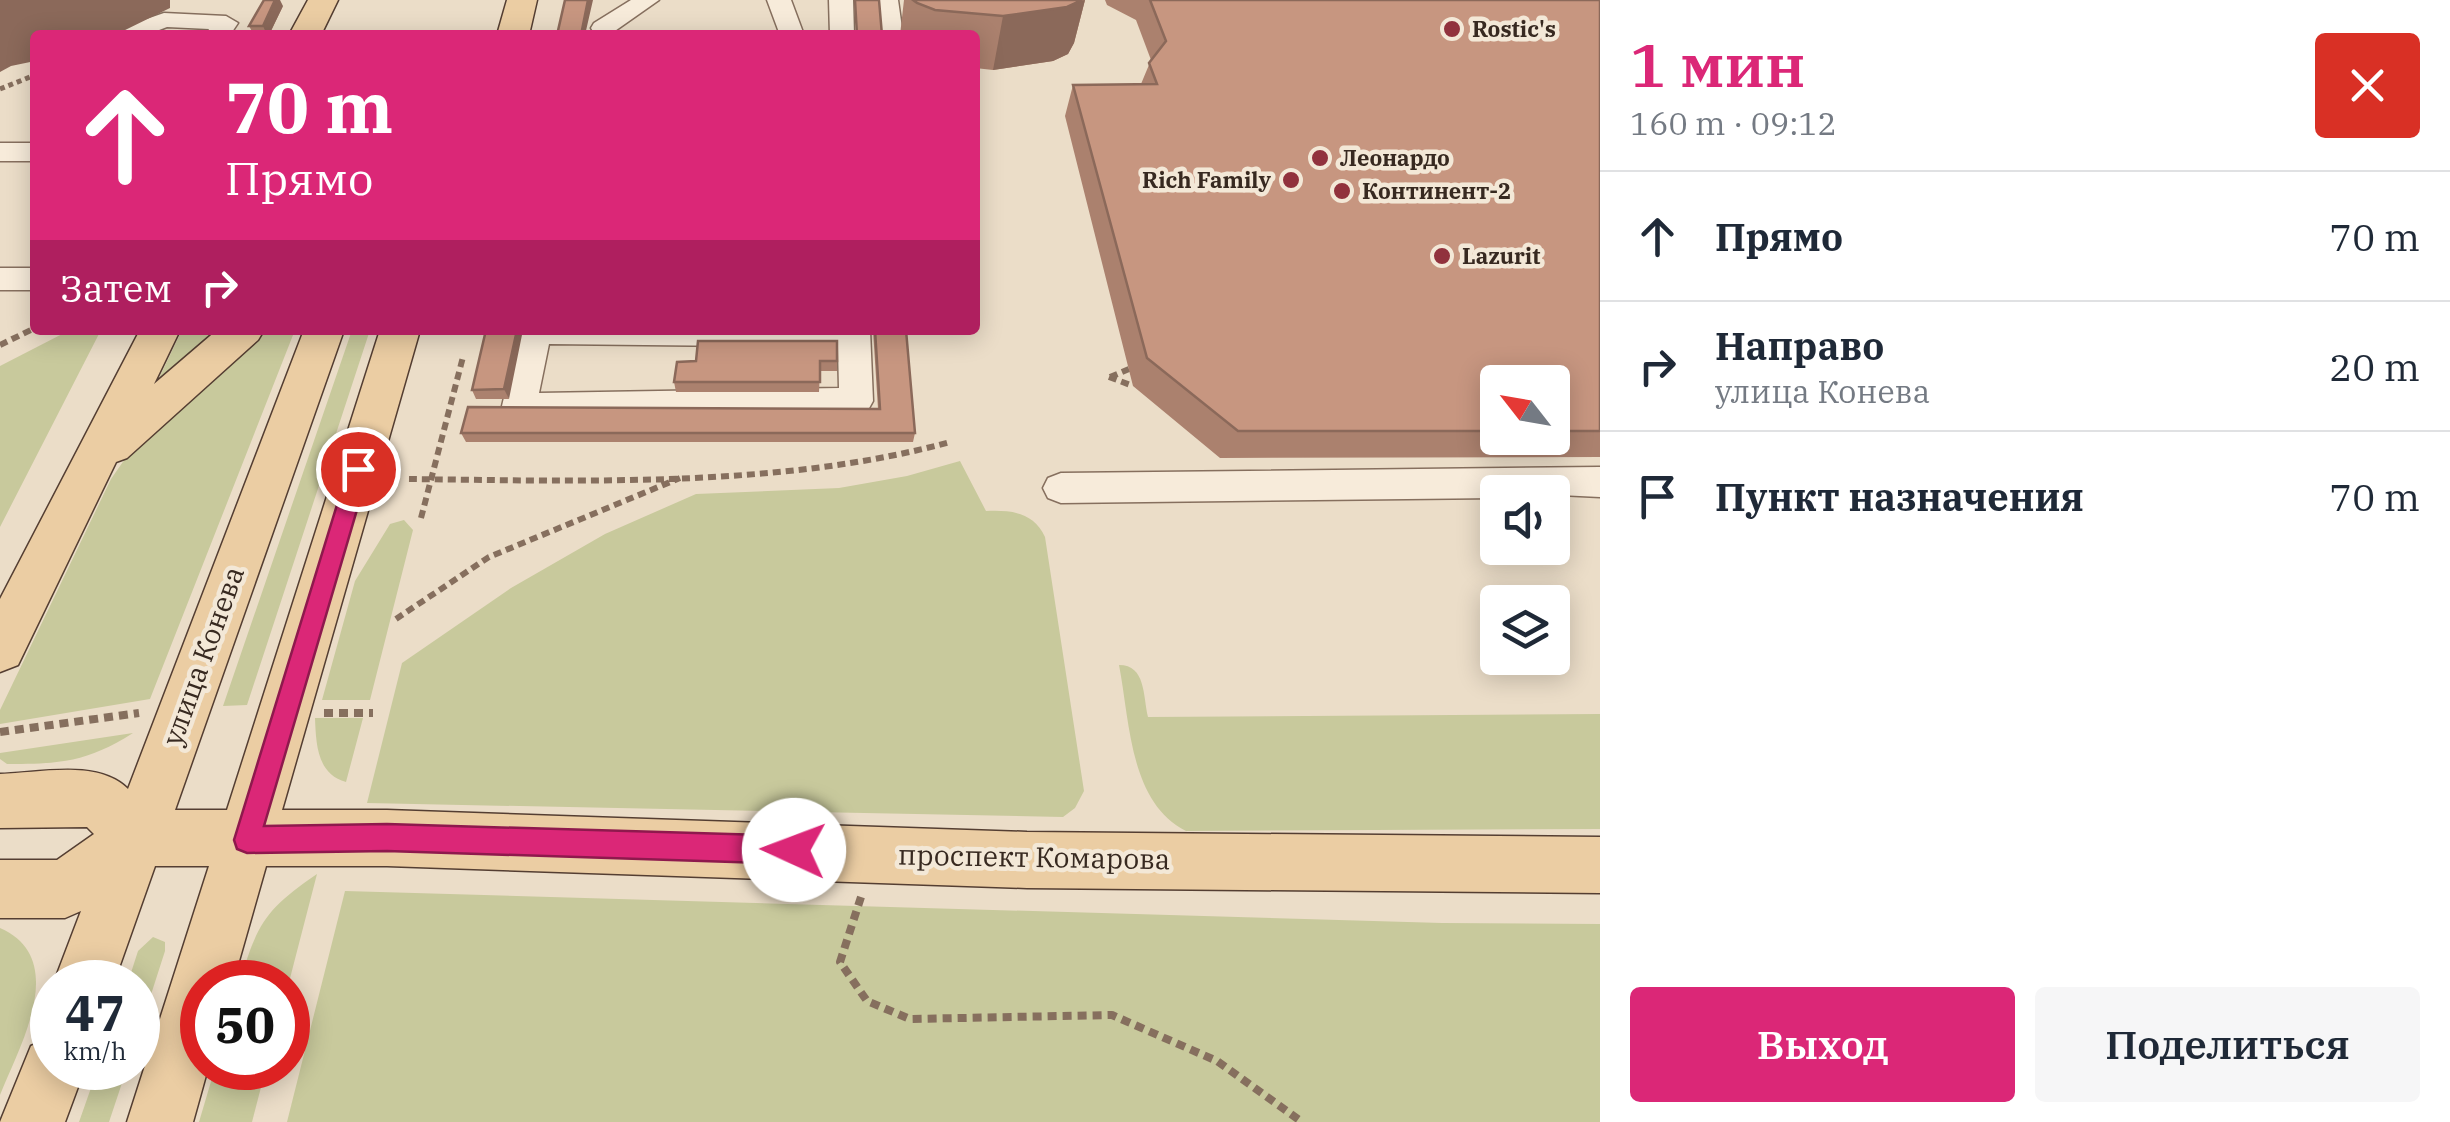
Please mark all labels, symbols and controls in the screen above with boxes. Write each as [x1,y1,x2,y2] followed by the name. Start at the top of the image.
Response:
[1472,14,1556,43] place label: Rostic's
[1441,18,1463,40] marker: Rostic's
[1630,25,1806,104] text: 1 мин
[2315,33,2420,138] button: close
[225,61,393,152] text: 70 m
[60,70,190,200] icon: ahead
[1630,102,1837,144] text: 160 m · 09:12
[1340,143,1450,172] place label: Леонардо
[1309,147,1331,169] marker: Леонардо
[225,149,373,207] text: Прямо
[1142,165,1271,194] place label: Rich Family
[1280,169,1302,191] marker: Rich Family
[1362,176,1511,205] place label: Континент-2
[1331,180,1353,202] marker: Континент-2
[1630,209,1685,264] icon: ahead
[1715,212,1843,261] text: Прямо
[2329,212,2420,261] text: 70 m
[1462,241,1540,270] place label: Lazurit
[1431,245,1453,267] marker: Lazurit
[192,260,247,315] icon: right
[60,263,172,312] text: Затем
[1715,321,1884,370] text: Направо
[1630,339,1685,394] icon: right
[2329,342,2420,391] text: 20 m
[1480,365,1570,455] north arrow
[1480,365,1570,675] map controls
[1715,370,1930,412] text: улица Конева
[316,427,401,512] pin
[331,442,386,497] icon: arrive
[1630,469,1685,524] icon: arrive
[1715,472,2084,521] text: Пункт назначения
[2329,472,2420,521] text: 70 m
[1480,475,1570,565] button: sound
[153,561,252,751] street label: улица Конева
[1480,585,1570,675] button: layers
[742,798,846,902] position arrow
[898,836,1170,877] street label: проспект Комарова
[180,960,310,1090] speed limit sign: 50
[65,980,125,1045] text: 47
[1630,987,2015,1102] button: Выход
[2035,987,2420,1102] button: Поделиться
[63,1034,127,1067] text: km/h

